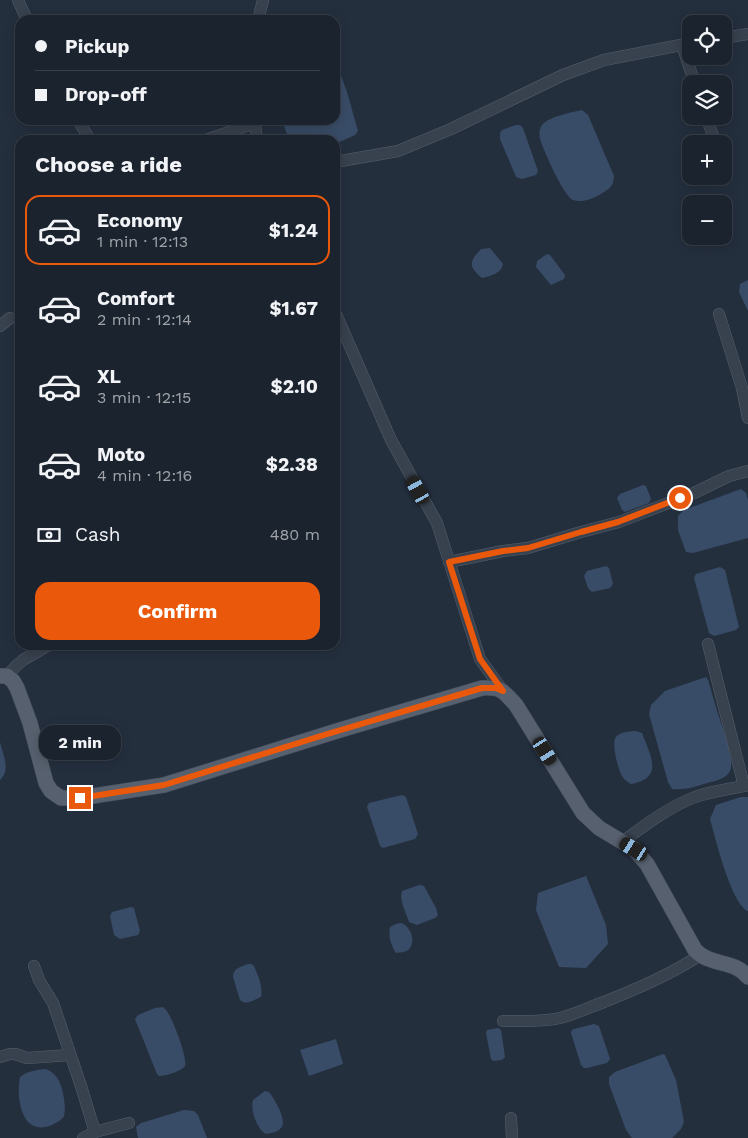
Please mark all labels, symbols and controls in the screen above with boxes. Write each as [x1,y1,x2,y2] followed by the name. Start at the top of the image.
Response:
[682,15,732,245] map controls
[682,15,732,65] button: locate
[65,35,129,58] text: Pickup
[682,75,732,125] button: layers
[65,83,147,106] text: Drop-off
[682,135,732,185] button: +
[35,152,182,177] text: Choose a ride
[682,195,732,245] button: −
[37,208,82,253] icon: car
[97,209,182,232] text: Economy
[269,219,318,242] text: $1.24
[97,232,188,251] text: 1 min · 12:13
[37,286,82,331] icon: car
[97,287,175,310] text: Comfort
[269,297,318,320] text: $1.67
[97,310,192,329] text: 2 min · 12:14
[37,364,82,409] icon: car
[97,365,121,388] text: XL
[270,375,318,398] text: $2.10
[97,388,191,407] text: 3 min · 12:15
[37,442,82,487] icon: car
[97,443,145,466] text: Moto
[266,453,318,476] text: $2.38
[97,466,192,485] text: 4 min · 12:16
[404,473,431,507] car
[669,487,691,509] route start
[35,521,63,549] icon: cash
[75,523,121,546] text: Cash
[270,525,320,544] text: 480 m
[35,582,320,640] button: Confirm
[39,726,121,760] callout: 2 min
[58,733,102,752] text: 2 min
[530,734,559,768] car
[69,787,91,809] route end
[617,835,650,863] car

